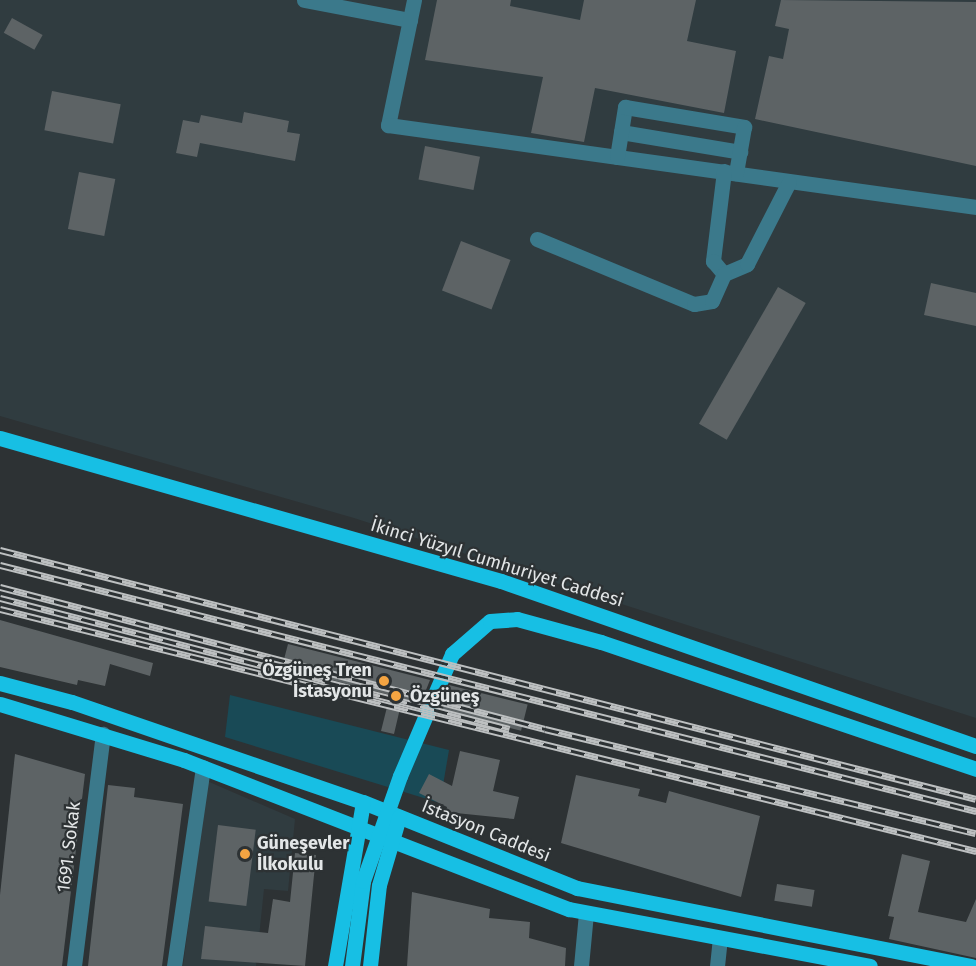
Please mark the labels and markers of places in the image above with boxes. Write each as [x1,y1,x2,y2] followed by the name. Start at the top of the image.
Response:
[262,660,372,702] place label: Özgüneş Tren İstasyonu
[377,674,391,688] marker: Özgüneş Tren İstasyonu
[410,685,479,707] place label: Özgüneş
[387,687,405,705] marker: Özgüneş
[257,833,349,876] place label: Güneşevler İlkokulu
[238,847,252,861] marker: Güneşevler İlkokulu

